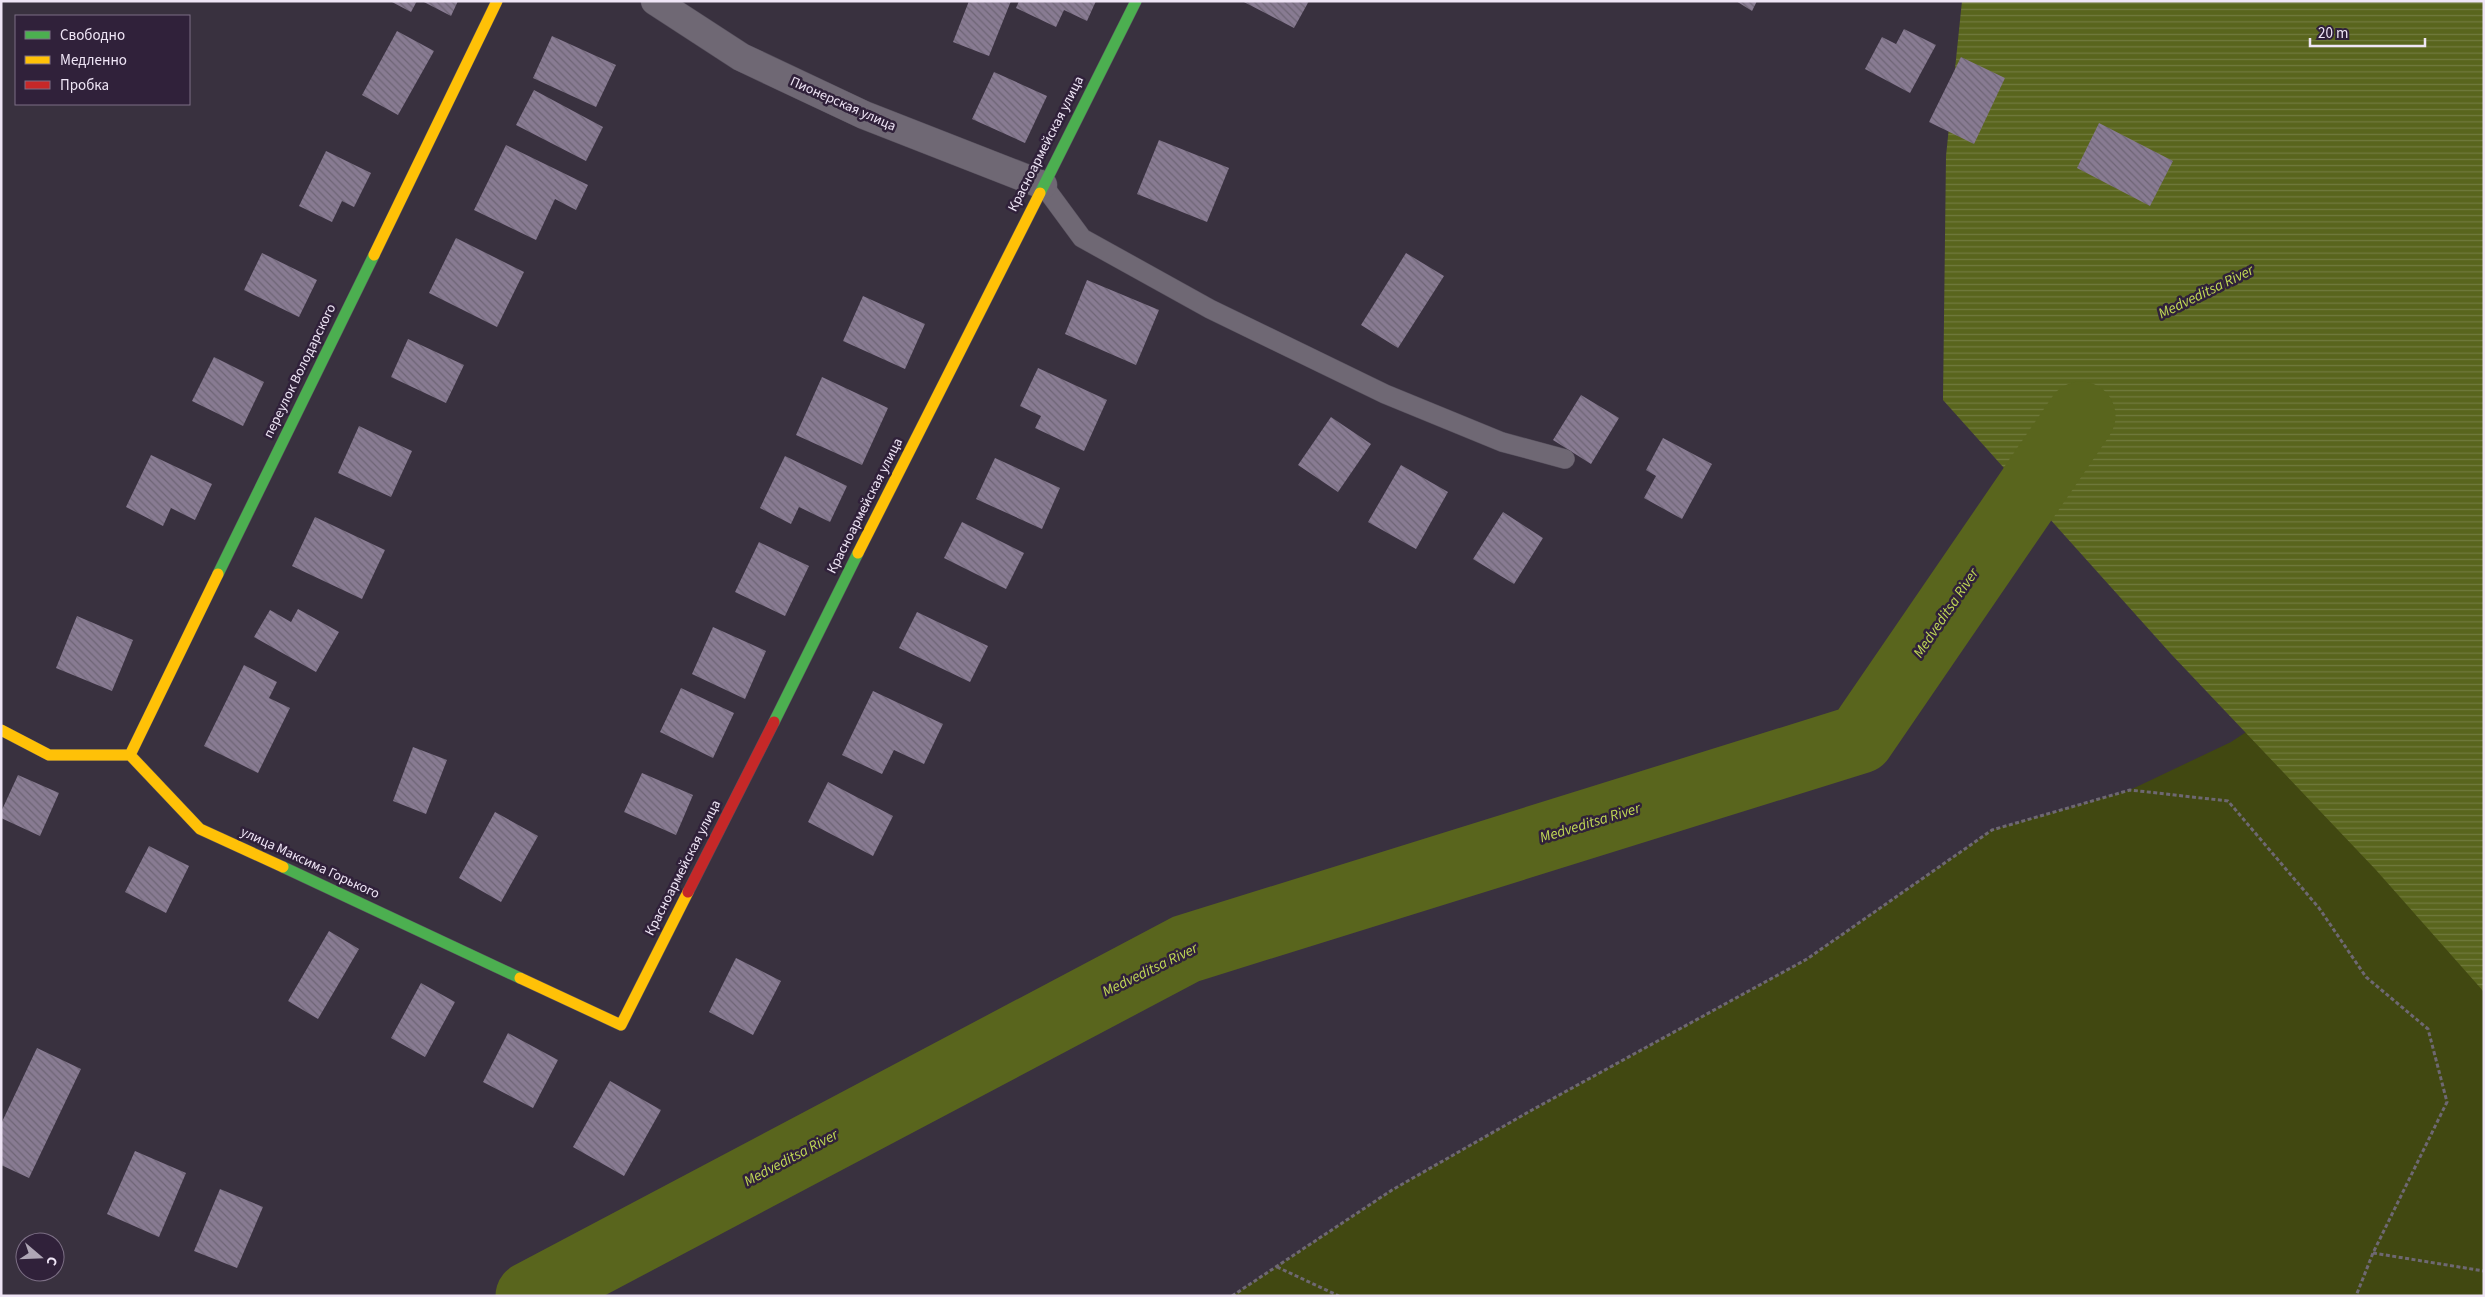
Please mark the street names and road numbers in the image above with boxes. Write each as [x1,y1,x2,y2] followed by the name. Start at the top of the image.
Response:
[787,72,899,136] street label: Пионерская улица
[1003,73,1089,215] street label: Красноармейская улица
[259,300,341,442] street label: переулок Володарского
[822,435,908,577] street label: Красноармейская улица
[640,797,726,939] street label: Красноармейская улица
[237,822,383,904] street label: улица Максима Горького

